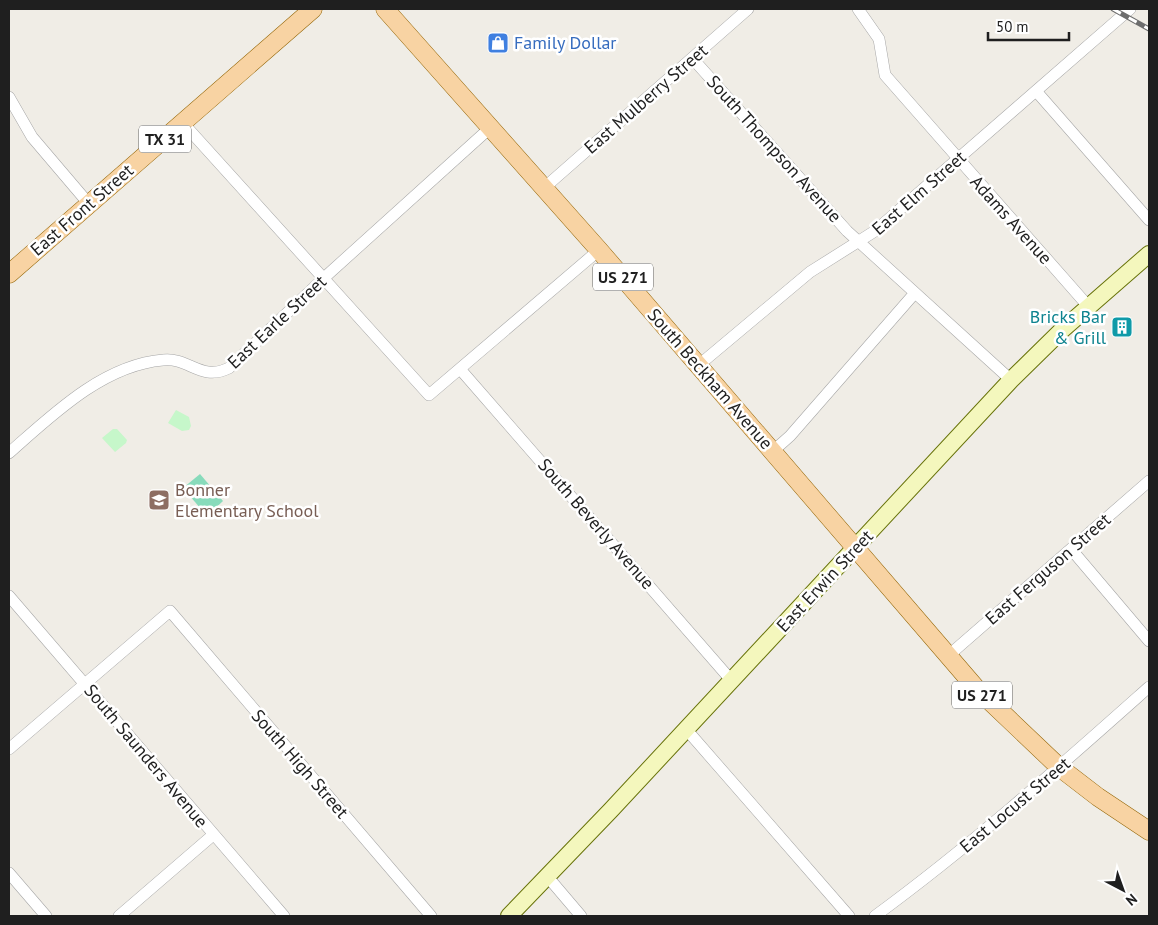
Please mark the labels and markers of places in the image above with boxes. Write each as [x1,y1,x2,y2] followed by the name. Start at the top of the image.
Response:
[486,31,510,55] shop icon: Family Dollar
[514,31,616,54] place label: Family Dollar
[1030,305,1107,349] place label: Bricks Bar & Grill
[1110,315,1134,339] building icon: Bricks Bar & Grill
[175,478,319,522] place label: Bonner Elementary School
[147,488,171,512] school or university icon: Bonner Elementary School

